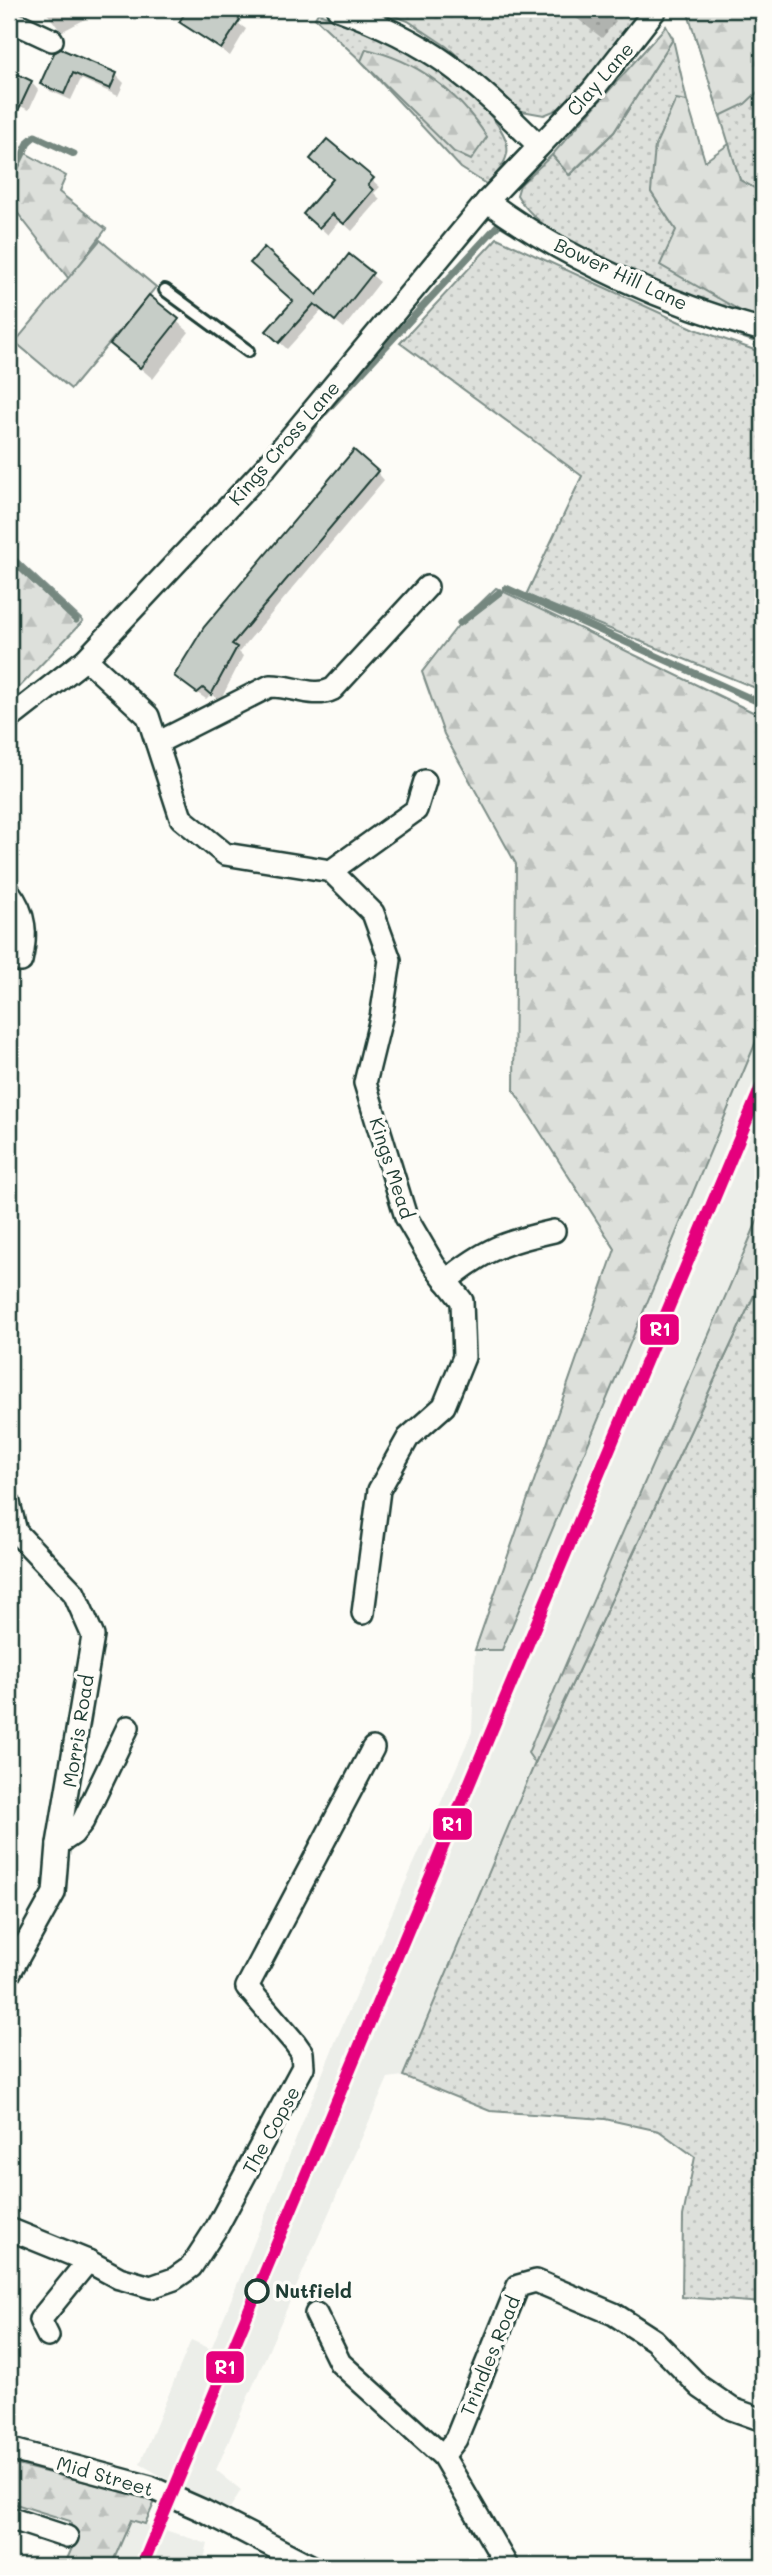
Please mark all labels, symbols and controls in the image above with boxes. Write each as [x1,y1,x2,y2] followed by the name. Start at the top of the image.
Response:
[561,36,639,121] street label: Clay Lane
[551,232,692,315] street label: Bower Hill Lane
[223,375,345,510] street label: Kings Cross Lane
[364,1114,421,1222] street label: Kings Mead
[639,1313,680,1346] line badge: R1
[649,1316,671,1341] text: R1
[56,1673,99,1789] street label: Morris Road
[432,1807,473,1841] line badge: R1
[441,1811,463,1836] text: R1
[236,2081,305,2178] street label: The Copse
[275,2278,352,2303] place label: Nutfield
[245,2279,269,2303] marker: Nutfield
[454,2292,525,2420] street label: Trindles Road
[205,2350,245,2384] line badge: R1
[214,2354,236,2379] text: R1
[54,2450,156,2501] street label: Mid Street

